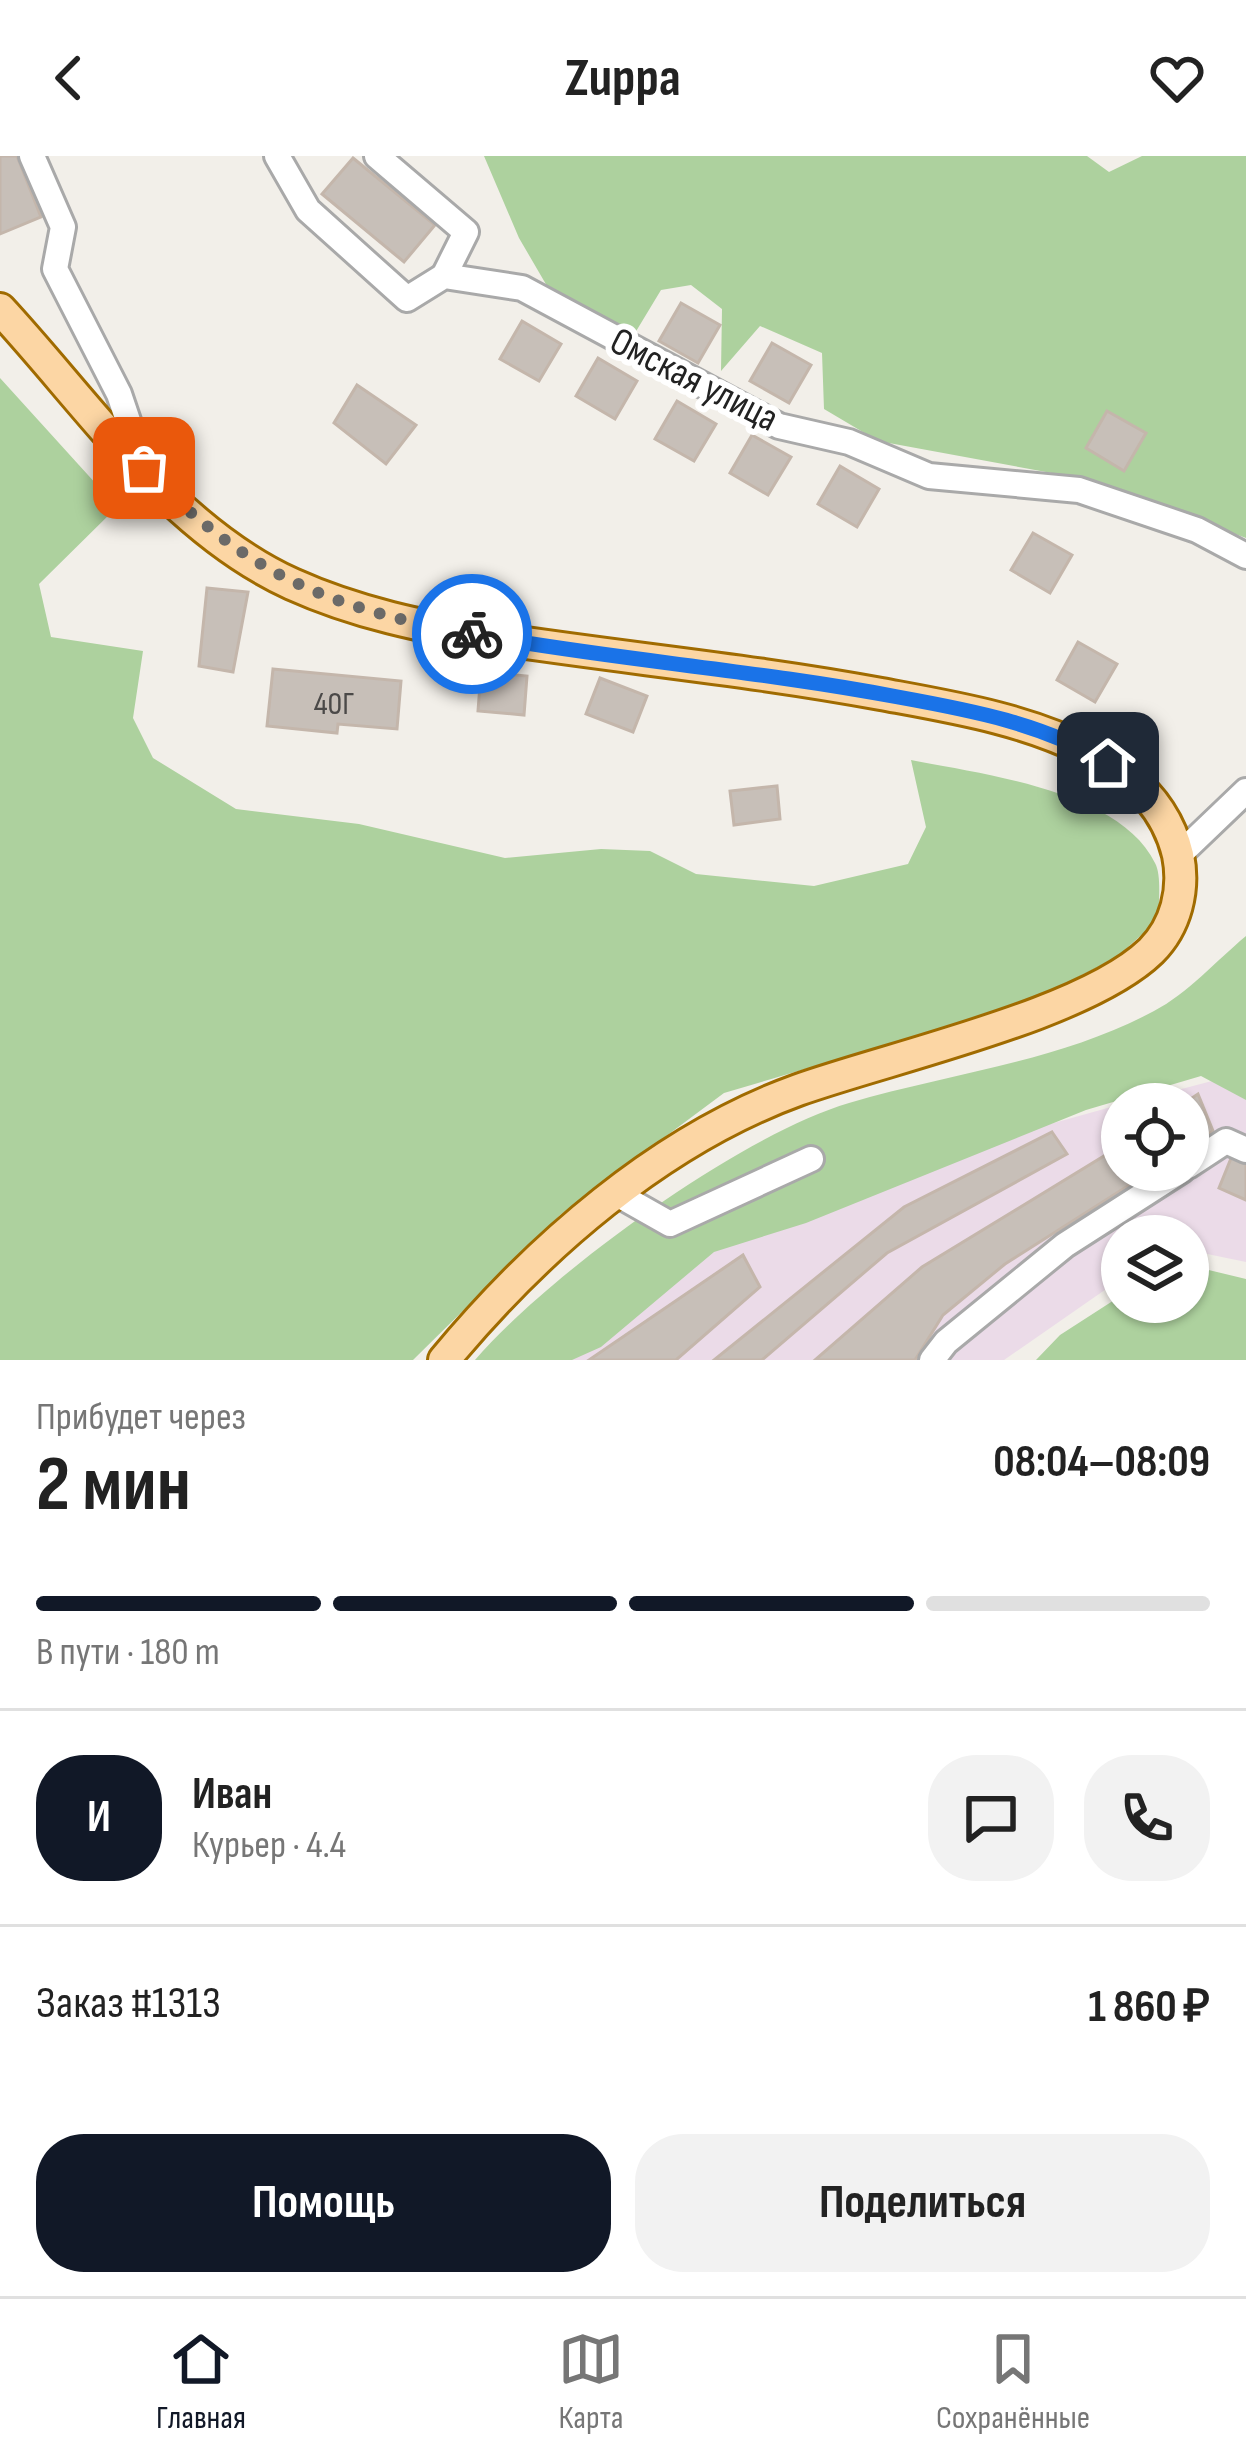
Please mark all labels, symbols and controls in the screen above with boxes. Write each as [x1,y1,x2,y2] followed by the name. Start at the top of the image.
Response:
[36,45,102,111] icon: back
[1144,45,1210,111] icon: heart
[565,46,681,111] text: Zuppa
[602,318,786,443] street label: Омская улица
[93,417,195,519] pin
[111,435,177,501] icon: bag
[412,574,532,694] courier
[439,601,505,667] icon: bike
[314,684,354,724] house number: 40Г
[1057,712,1159,814] pin
[1075,730,1141,796] icon: home
[1101,1083,1209,1323] map controls
[1101,1083,1209,1191] button: locate
[1101,1215,1209,1323] button: layers
[36,1394,246,1441] text: Прибудет через
[993,1435,1210,1490] text: 08:04–08:09
[36,1439,191,1532] text: 2 мин
[36,1629,220,1676] text: В пути · 180 m
[928,1755,1054,1881] button: chat
[1084,1755,1210,1881] button: phone
[192,1767,272,1822] text: Иван
[87,1790,111,1845] text: И
[192,1822,346,1869] text: Курьер · 4.4
[36,1976,221,2031] text: Заказ #1313
[1088,1980,1210,2035] text: 1 860 ₽
[36,2134,611,2272] button: Помощь
[635,2134,1210,2272] button: Поделиться
[156,2326,246,2438] tab: Главная
[558,2326,624,2438] tab: Карта
[936,2326,1090,2438] tab: Сохранённые

